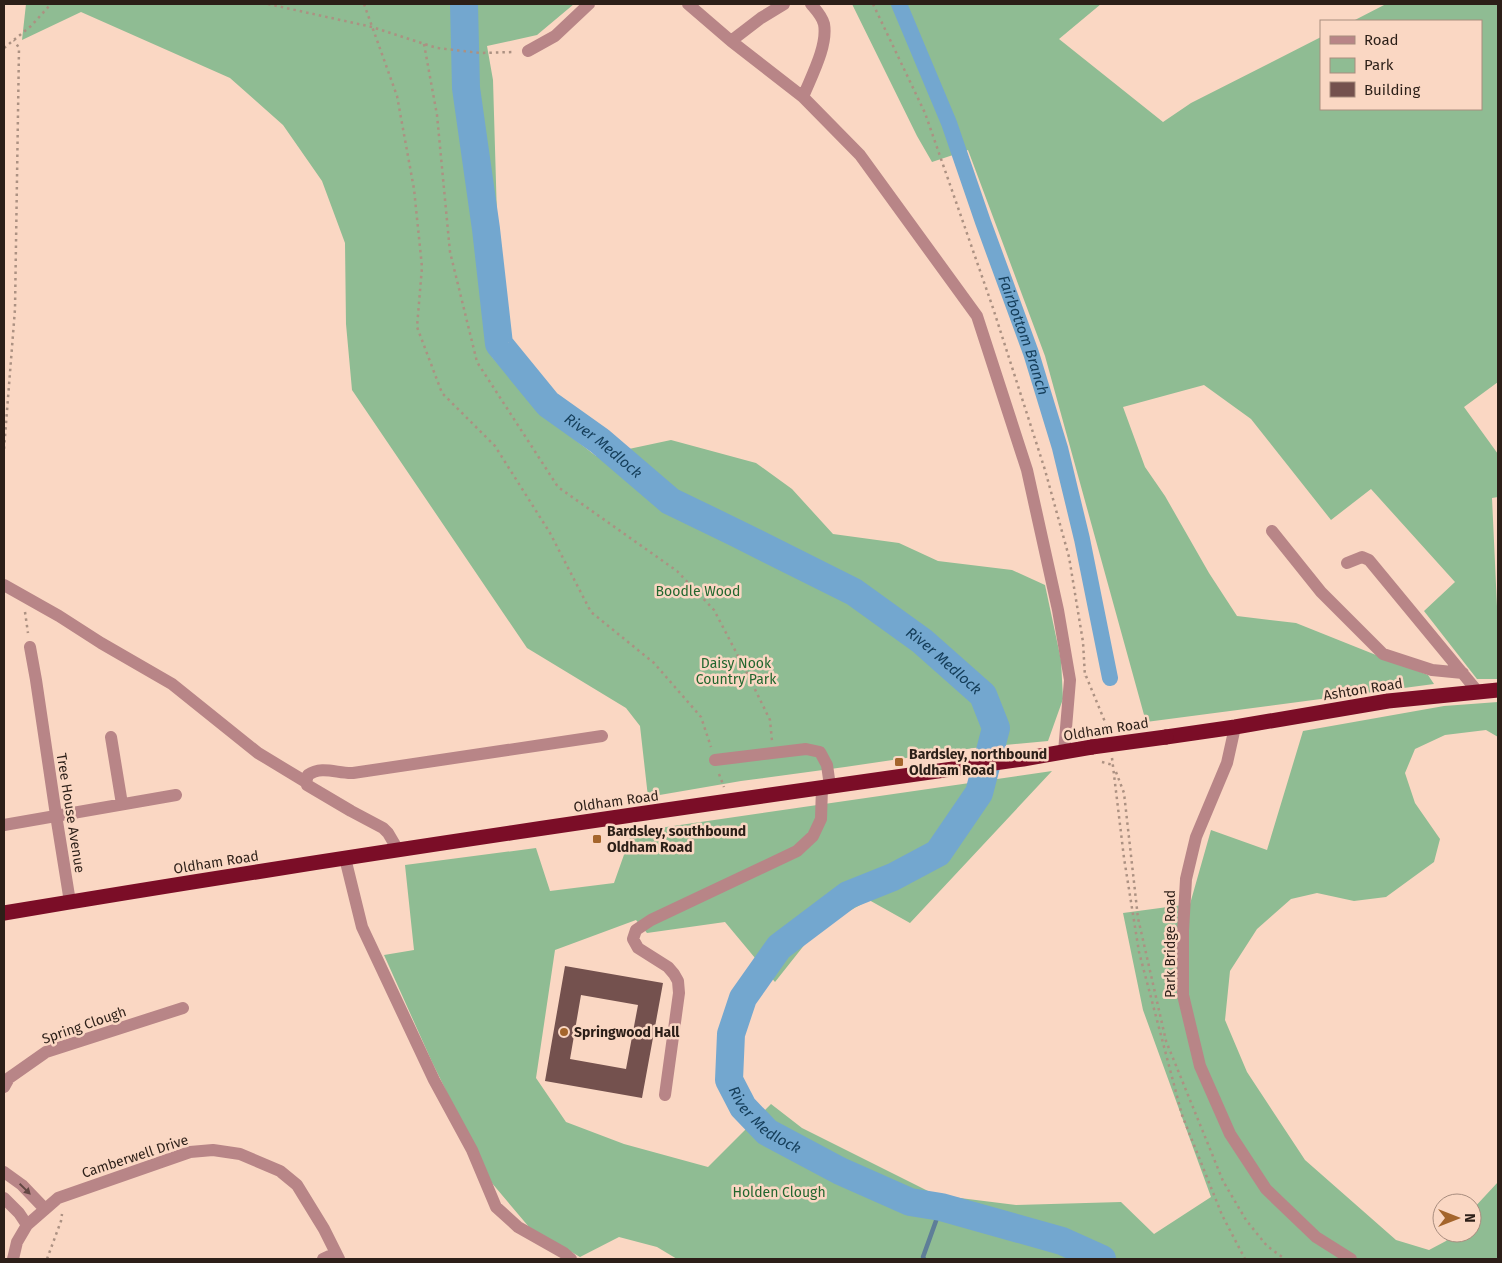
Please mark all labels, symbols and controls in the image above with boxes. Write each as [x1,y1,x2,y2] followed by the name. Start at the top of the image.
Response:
[1320,20,1482,110] legend
[1364,31,1399,49] text: Road
[1364,56,1394,74] text: Park
[1364,81,1420,99] text: Building
[994,273,1052,397] water label: Fairbottom Branch
[561,410,646,482] water label: River Medlock
[656,583,740,600] park label: Boodle Wood
[902,623,985,698] water label: River Medlock
[696,655,777,688] park label: Daisy Nook Country Park
[1322,675,1404,704] street label: Ashton Road
[1062,714,1150,745] street label: Oldham Road
[909,746,1047,779] place label: Bardsley, northbound Oldham Road
[53,752,88,874] street label: Tree House Avenue
[893,756,905,768] marker: Bardsley, northbound Oldham Road
[572,787,660,816] street label: Oldham Road
[607,823,746,856] place label: Bardsley, southbound Oldham Road
[591,833,603,845] marker: Bardsley, southbound Oldham Road
[172,847,260,878] street label: Oldham Road
[1162,890,1179,998] street label: Park Bridge Road
[40,1003,129,1048] street label: Spring Clough
[574,1024,680,1041] place label: Springwood Hall
[558,1026,570,1038] marker: Springwood Hall
[725,1083,804,1157] water label: River Medlock
[80,1131,191,1182] street label: Camberwell Drive
[19,1183,31,1195] one-way arrow
[732,1184,826,1201] park label: Holden Clough
[1432,1193,1482,1243] north arrow
[1461,1213,1478,1223] text: N

